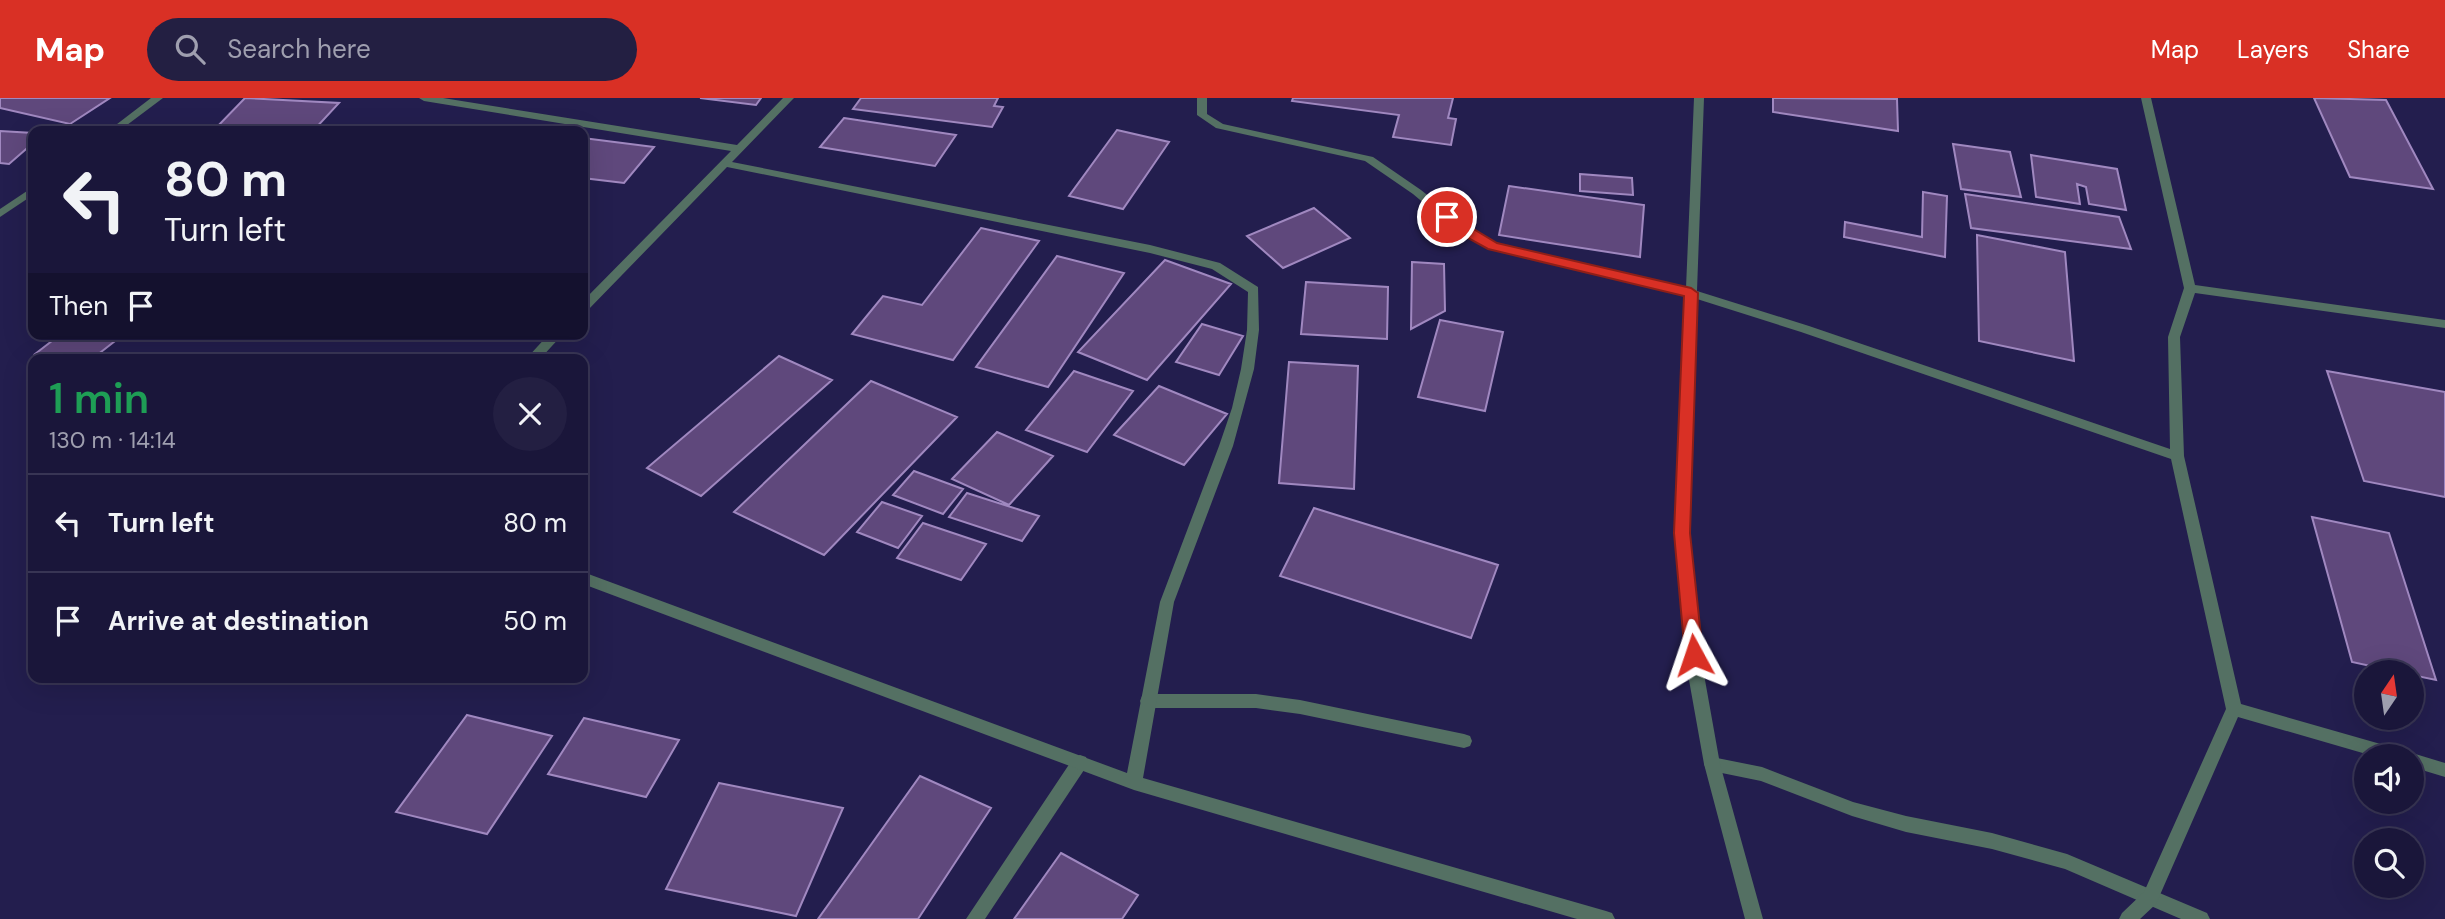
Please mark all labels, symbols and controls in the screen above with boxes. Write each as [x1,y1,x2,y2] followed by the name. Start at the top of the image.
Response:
[147,18,637,81] search box
[35,28,105,71] text: Map
[171,30,209,68] icon: search
[227,32,371,66] text: Search here
[2151,34,2199,65] text: Map
[2237,34,2309,65] text: Layers
[2347,34,2410,65] text: Share
[164,147,287,211] text: 80 m
[49,154,140,245] icon: left
[1417,187,1477,247] pin
[1428,198,1466,236] icon: arrive
[164,209,286,251] text: Turn left
[122,287,160,325] icon: arrive
[49,289,108,323] text: Then
[49,371,149,426] text: 1 min
[493,377,567,451] button: close
[49,425,176,455] text: 130 m · 14:14
[49,504,87,542] icon: left
[108,506,215,540] text: Turn left
[503,506,567,540] text: 80 m
[49,602,87,640] icon: arrive
[108,604,369,638] text: Arrive at destination
[503,604,567,638] text: 50 m
[1657,618,1731,692] position arrow
[2354,660,2424,730] north arrow
[2354,660,2424,898] map controls
[2354,744,2424,814] button: sound
[2354,828,2424,898] button: search

